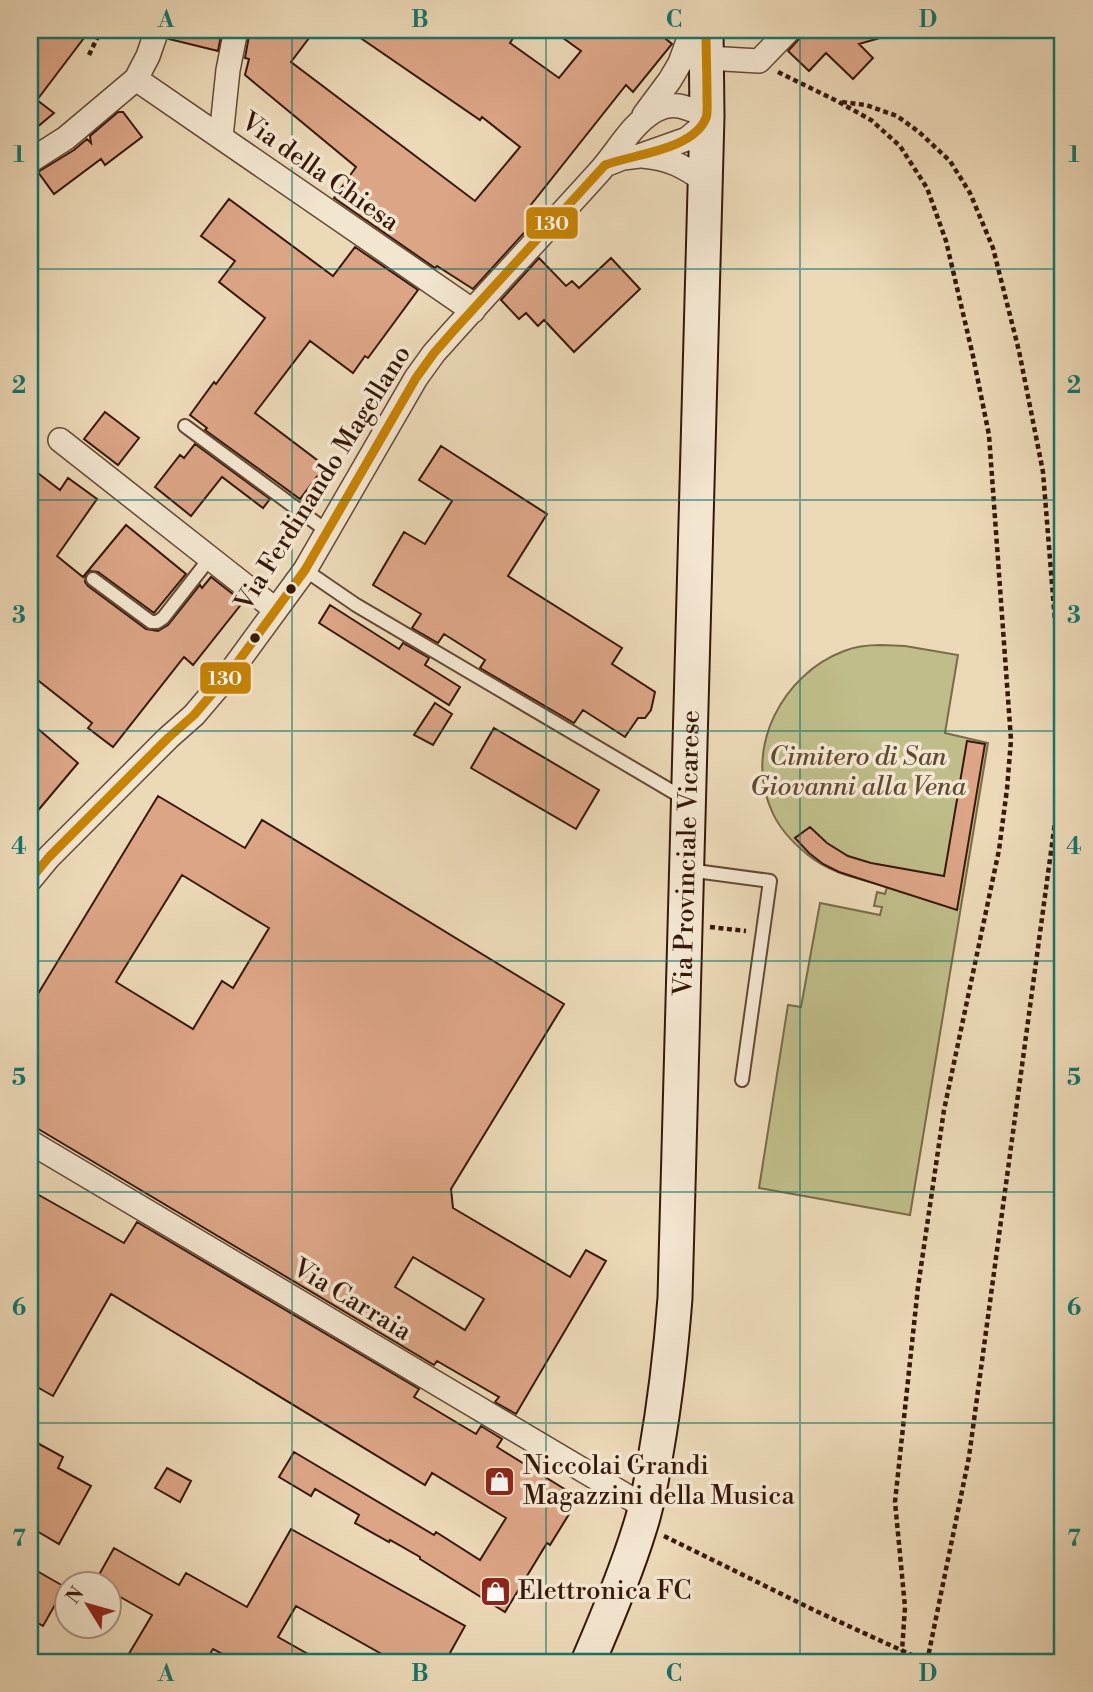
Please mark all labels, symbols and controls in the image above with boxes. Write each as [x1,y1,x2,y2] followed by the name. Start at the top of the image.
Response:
[157,6,175,34] text: A
[411,6,429,34] text: B
[666,6,682,34] text: C
[919,6,937,34] text: D
[234,105,406,239] street label: Via della Chiesa
[13,141,25,169] text: 1
[1068,141,1080,169] text: 1
[525,206,579,240] line badge: 130
[535,212,569,236] text: 130
[228,339,418,618] street label: Via Ferdinando Magellano
[12,372,26,400] text: 2
[1067,372,1081,400] text: 2
[284,582,298,596] unlabelled marker
[12,602,26,630] text: 3
[1067,602,1081,630] text: 3
[248,631,262,645] unlabelled marker
[199,661,252,695] line badge: 130
[208,667,242,691] text: 130
[667,710,707,997] street label: Via Provinciale Vicarese
[750,741,967,803] park label: Cimitero di San Giovanni alla Vena
[11,833,27,861] text: 4
[1066,833,1082,861] text: 4
[12,1064,26,1092] text: 5
[1067,1064,1081,1092] text: 5
[286,1252,418,1348] street label: Via Carraia
[12,1294,26,1322] text: 6
[1067,1294,1081,1322] text: 6
[523,1450,795,1512] place label: Niccolai Grandi Magazzini della Musica
[483,1464,517,1498] shop icon: Niccolai Grandi Magazzini della Musica
[12,1525,26,1553] text: 7
[1067,1525,1081,1553] text: 7
[52,1570,122,1640] north arrow
[478,1574,512,1608] shop icon: Elettronica FC
[518,1575,691,1607] place label: Elettronica FC
[61,1582,89,1609] text: N
[157,1660,175,1688] text: A
[411,1660,429,1688] text: B
[666,1660,682,1688] text: C
[919,1660,937,1688] text: D

